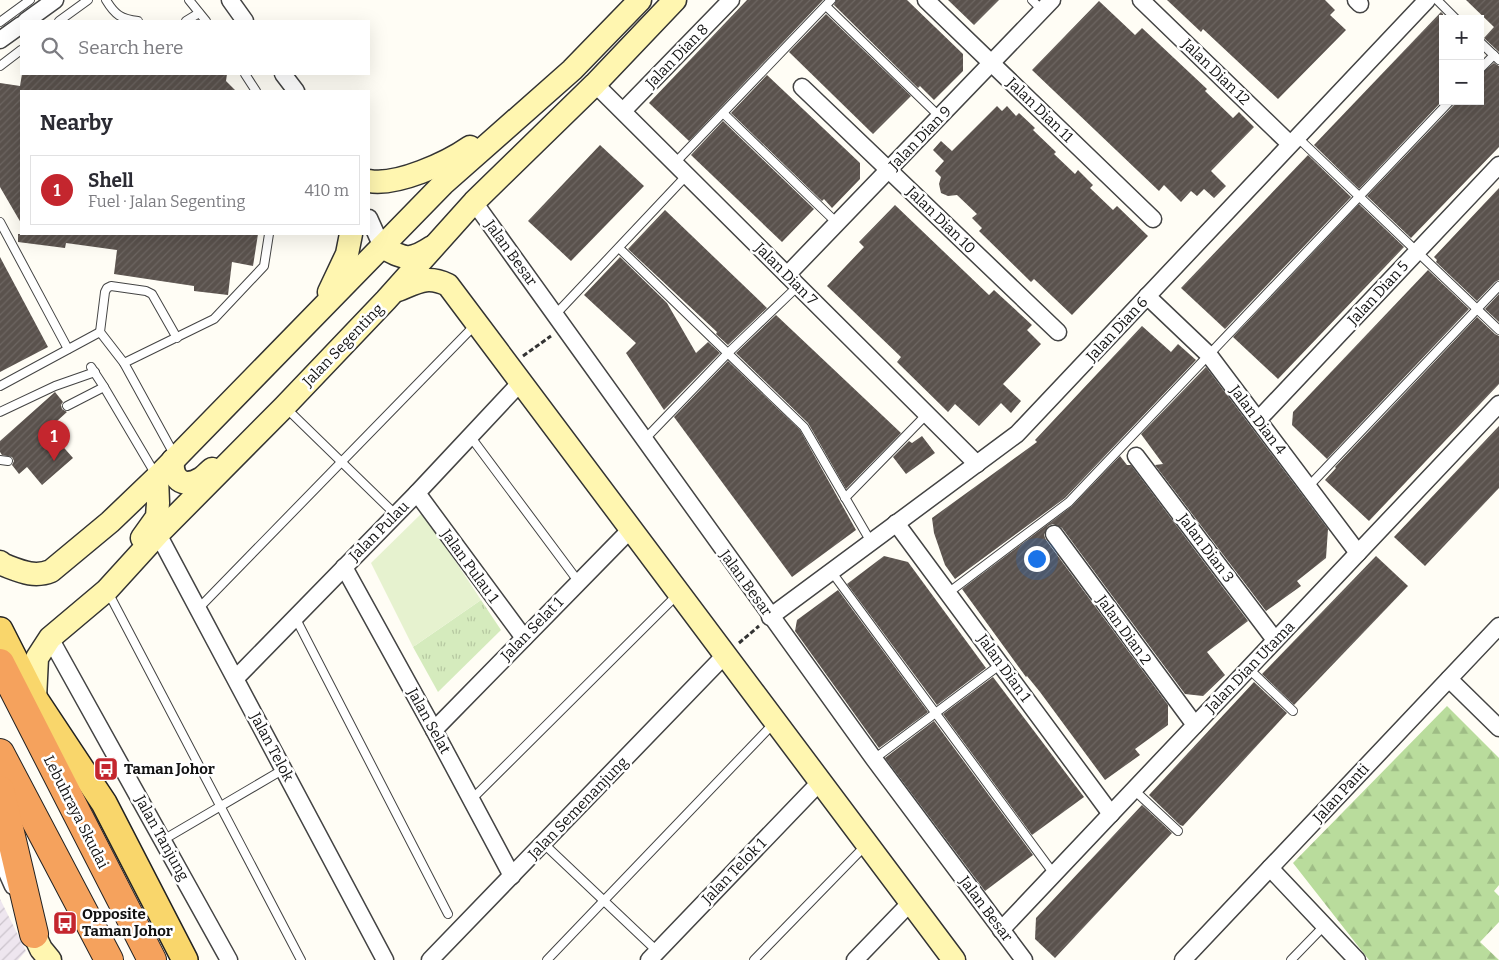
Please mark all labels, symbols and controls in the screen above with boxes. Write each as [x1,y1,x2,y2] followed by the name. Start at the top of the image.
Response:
[1439,15,1484,105] map controls
[1439,15,1484,60] button: +
[20,20,370,75] search box
[641,20,712,93] street label: Jalan Dian 8
[38,34,66,62] icon: search
[1178,34,1254,109] street label: Jalan Dian 12
[78,36,183,59] text: Search here
[1439,60,1484,105] button: −
[1002,73,1077,146] street label: Jalan Dian 11
[884,102,955,174] street label: Jalan Dian 9
[40,110,113,136] text: Nearby
[88,169,134,192] text: Shell
[54,181,60,200] text: 1
[304,181,349,200] text: 410 m
[902,182,979,257] street label: Jalan Dian 10
[88,192,245,211] text: Fuel · Jalan Segenting
[480,216,541,290] street label: Jalan Besar
[750,238,821,309] street label: Jalan Dian 7
[1343,257,1412,330] street label: Jalan Dian 5
[1082,293,1152,366] street label: Jalan Dian 6
[298,300,387,391] street label: Jalan Segenting
[1226,381,1290,458] street label: Jalan Dian 4
[38,420,70,461] pin: 1
[345,497,413,565] street label: Jalan Pulau
[1174,509,1238,586] street label: Jalan Dian 3
[437,525,503,606] street label: Jalan Pulau 1
[715,546,776,620] street label: Jalan Besar
[1024,546,1050,572] your location
[1092,591,1155,668] street label: Jalan Dian 2
[497,593,567,665] street label: Jalan Selat 1
[1201,617,1298,717] street label: Jalan Dian Utama
[973,630,1035,705] street label: Jalan Dian 1
[403,684,455,758] street label: Jalan Selat
[246,709,298,785] street label: Jalan Telok
[40,753,112,872] street label: Lebuhraya Skudai
[524,753,632,864] street label: Jalan Semenanjung
[93,756,119,782] bus stop icon: Taman Johor
[1309,759,1373,827] street label: Jalan Panti
[124,760,215,778] place label: Taman Johor
[131,791,193,884] street label: Jalan Tanjung
[698,834,770,908] street label: Jalan Telok 1
[955,872,1017,946] street label: Jalan Besar
[82,905,173,940] place label: Opposite Taman Johor
[52,910,78,936] bus stop icon: Opposite Taman Johor

